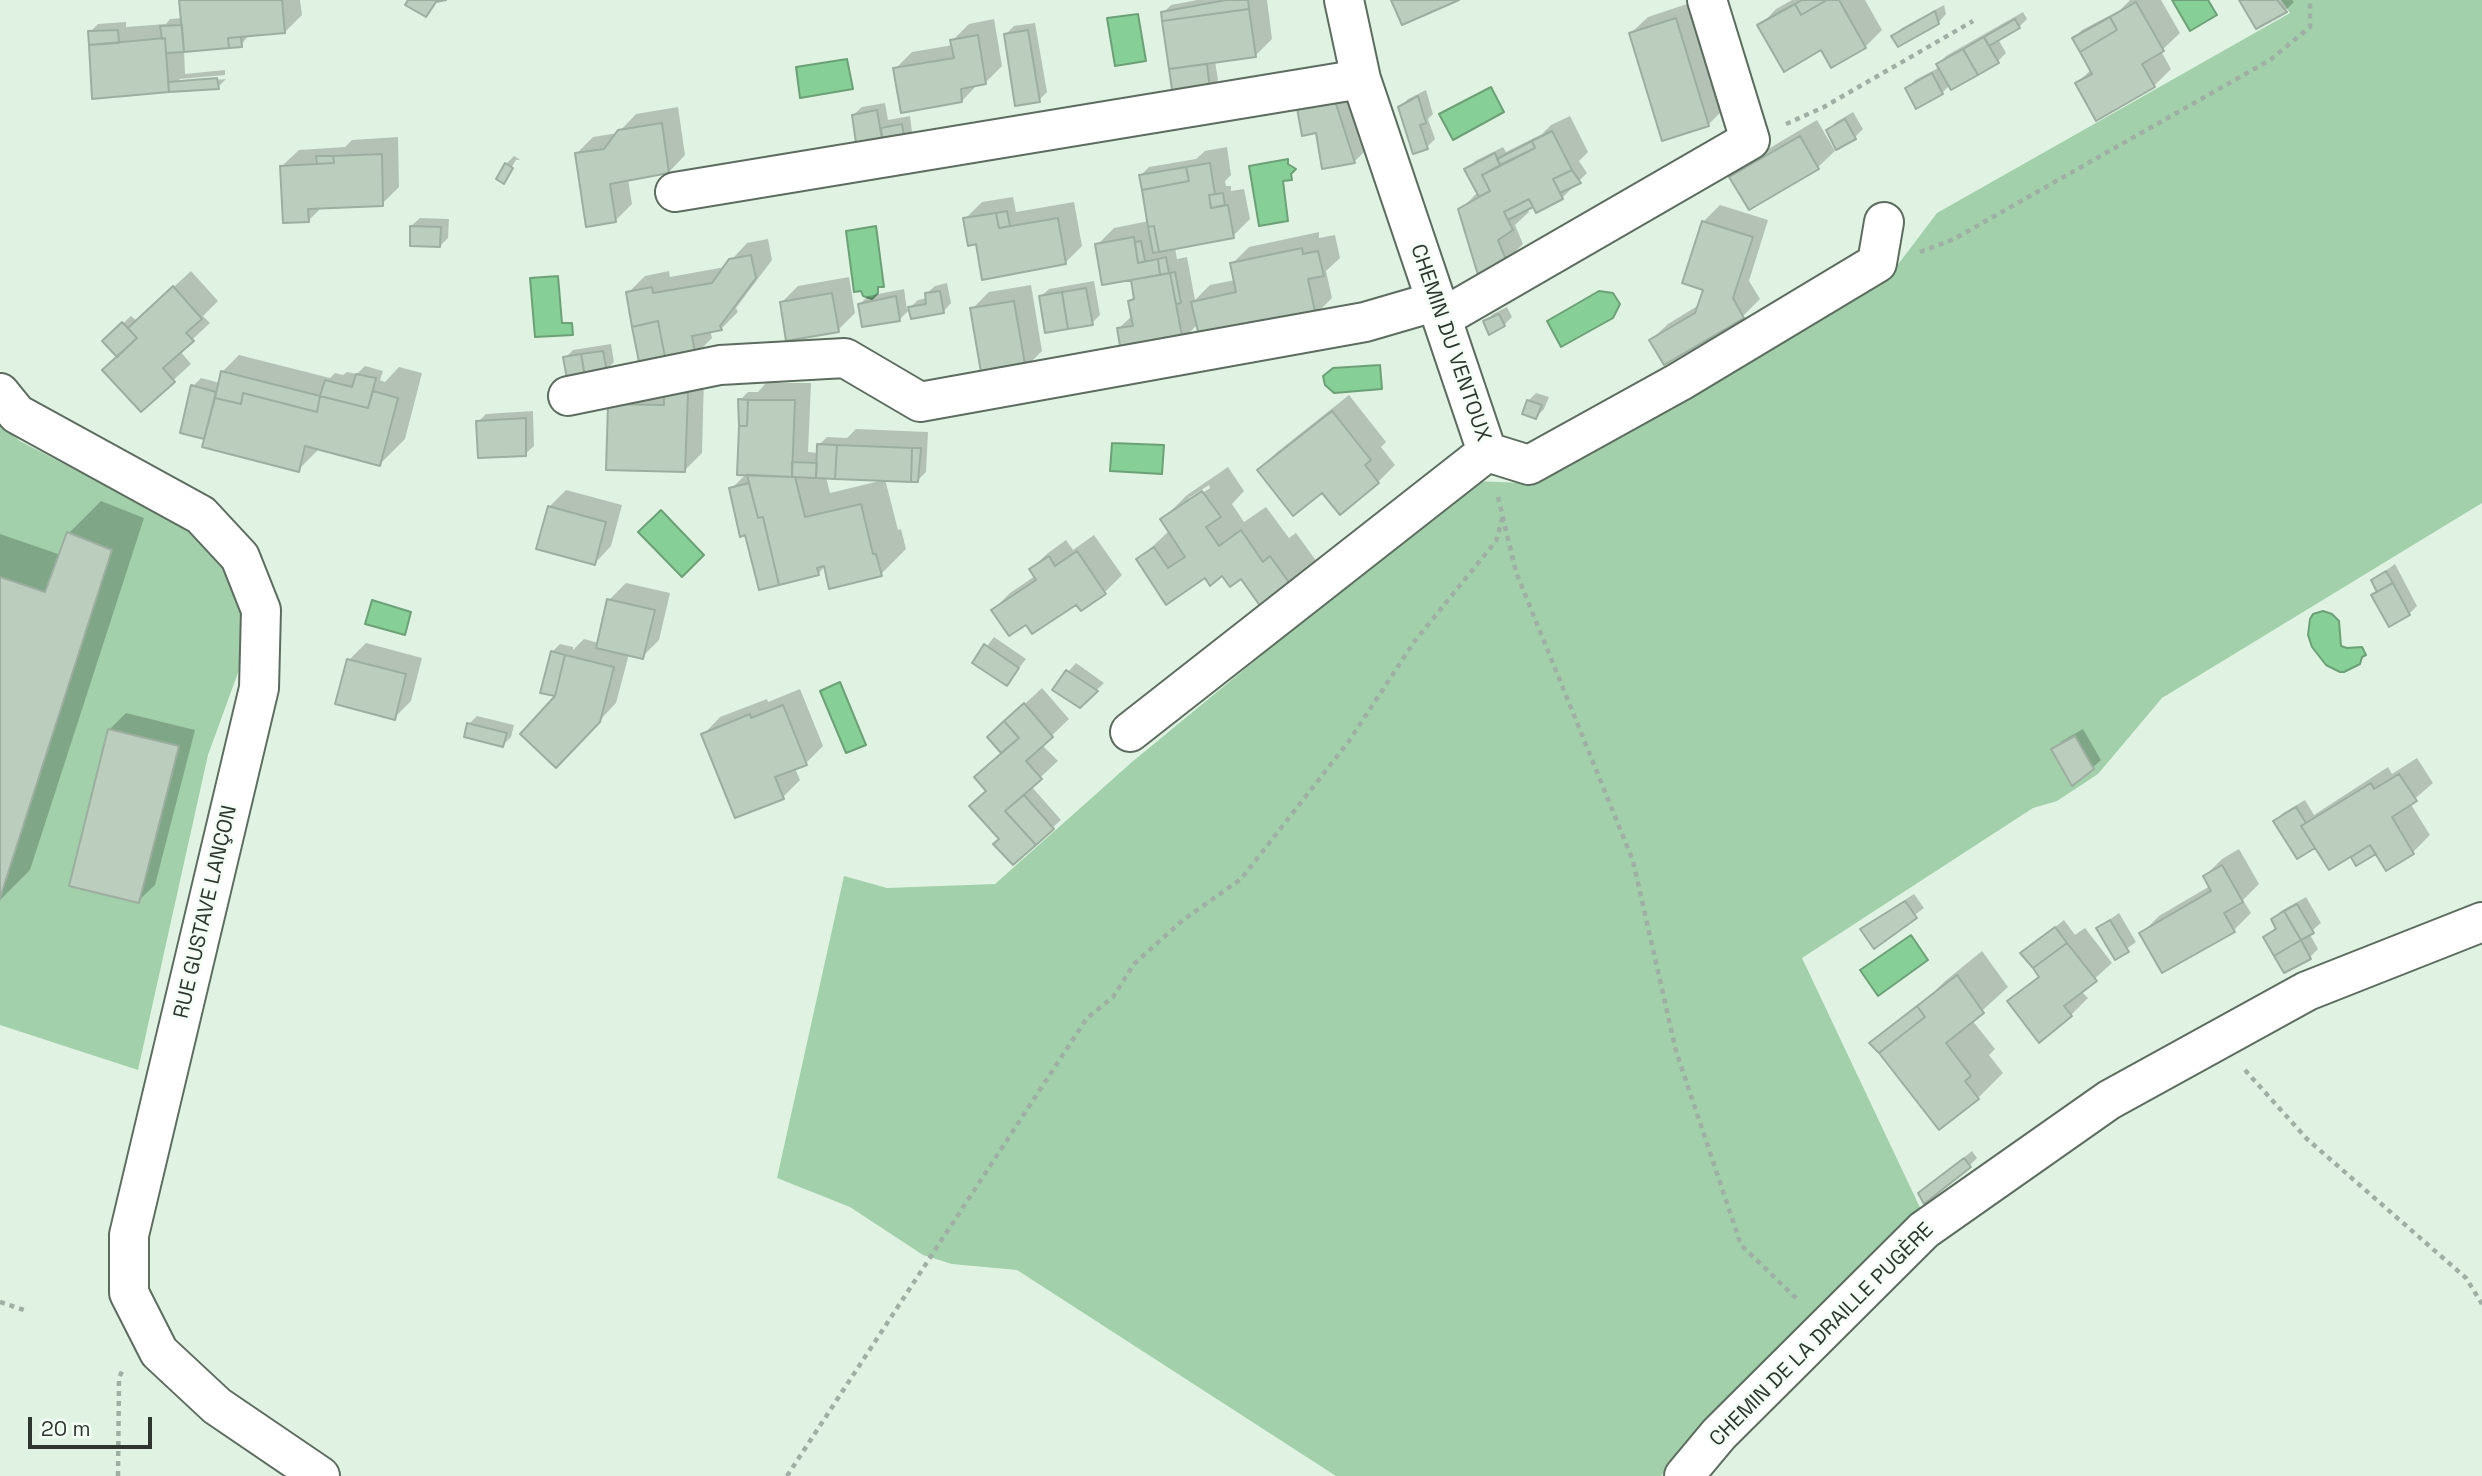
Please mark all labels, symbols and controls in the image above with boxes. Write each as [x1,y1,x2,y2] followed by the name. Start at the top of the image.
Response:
[1404,241,1496,445] street label: CHEMIN DU VENTOUX
[169,803,243,1021] street label: RUE GUSTAVE LANÇON
[1705,1218,1939,1452] street label: CHEMIN DE LA DRAILLE PUGÈRE
[32,1402,156,1446] scale bar
[41,1415,91,1442] text: 20 m

